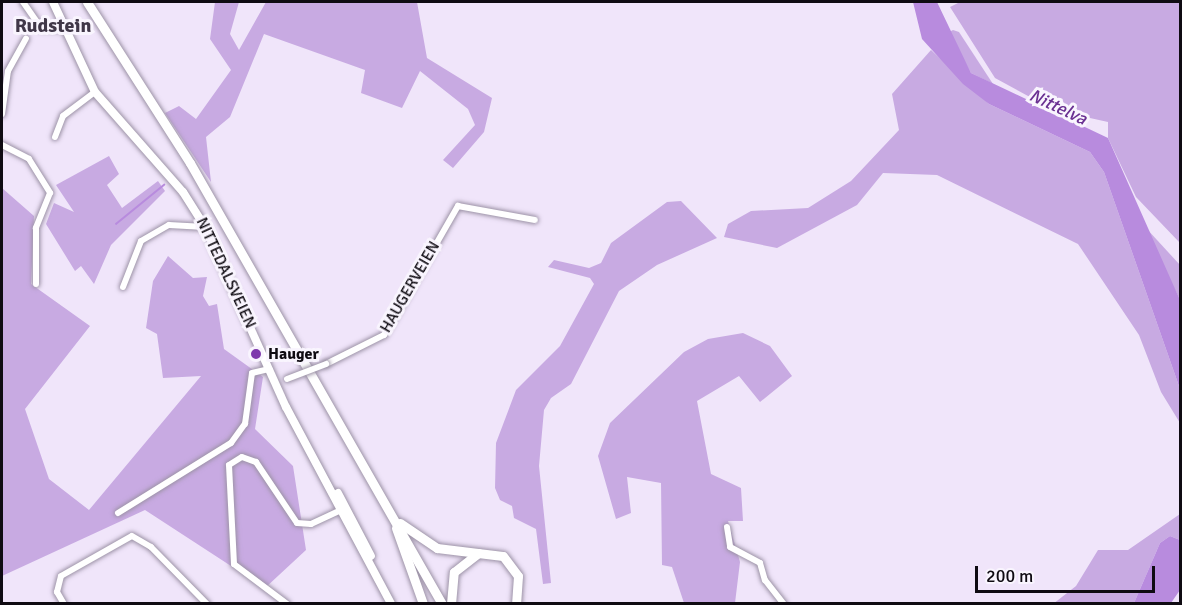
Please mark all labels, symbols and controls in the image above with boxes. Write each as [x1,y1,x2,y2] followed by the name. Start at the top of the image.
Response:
[15,13,91,37] district label: Rudstein
[1026,84,1090,130] water label: Nittelva
[192,214,260,332] street label: NITTEDALSVEIEN
[376,238,444,336] street label: HAUGERVEIEN
[268,344,319,364] place label: Hauger
[249,347,263,361] marker: Hauger
[978,554,1158,592] scale bar
[986,565,1033,587] text: 200 m

